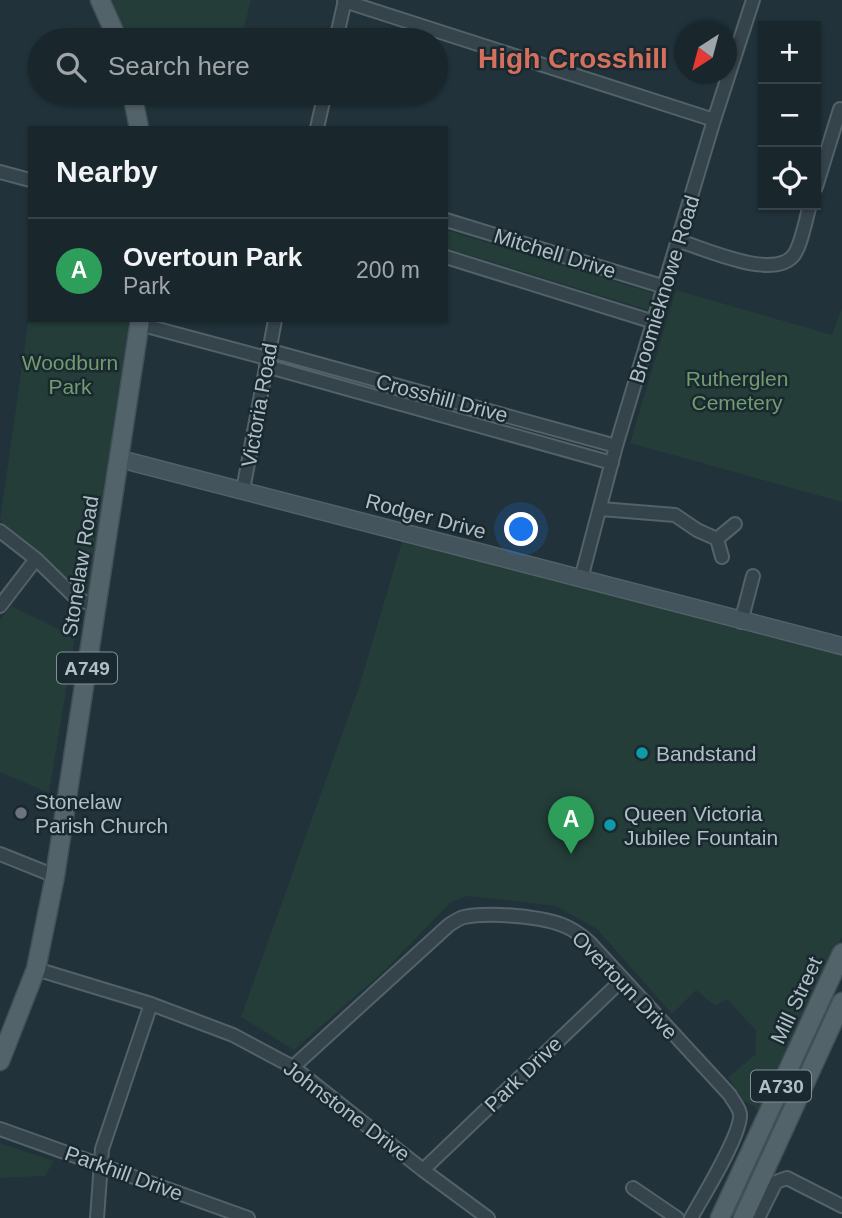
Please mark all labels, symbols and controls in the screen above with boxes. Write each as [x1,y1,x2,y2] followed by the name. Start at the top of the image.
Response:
[674,21,737,84] north arrow
[758,21,821,210] map controls
[758,21,821,84] button: +
[28,28,448,105] search box
[478,43,668,74] district label: High Crosshill
[52,48,90,86] icon: search
[108,51,250,81] text: Search here
[758,84,821,147] button: −
[758,147,821,210] button: locate
[56,155,158,188] text: Nearby
[625,192,703,386] street label: Broomieknowe Road
[491,224,619,282] street label: Mitchell Drive
[123,242,302,272] text: Overtoun Park
[71,257,87,283] text: A
[356,257,420,283] text: 200 m
[123,273,170,299] text: Park
[237,341,281,469] street label: Victoria Road
[22,351,118,398] park label: Woodburn Park
[686,367,788,414] park label: Rutherglen Cemetery
[374,369,510,427] street label: Crosshill Drive
[363,489,489,543] street label: Rodger Drive
[58,494,102,638] street label: Stonelaw Road
[504,512,538,546] your location
[57,652,117,684] road number: A749
[656,742,756,765] place label: Bandstand
[634,745,650,761] marker: Bandstand
[35,790,168,837] place label: Stonelaw Parish Church
[548,796,594,854] pin: A
[624,802,778,849] place label: Queen Victoria Jubilee Fountain
[13,805,29,821] marker: Stonelaw Parish Church
[602,817,618,833] marker: Queen Victoria Jubilee Fountain
[568,926,682,1044] street label: Overtoun Drive
[766,953,826,1047] street label: Mill Street
[480,1032,566,1116] street label: Park Drive
[279,1056,415,1166] street label: Johnstone Drive
[751,1070,811,1102] road number: A730
[62,1141,186,1205] street label: Parkhill Drive

